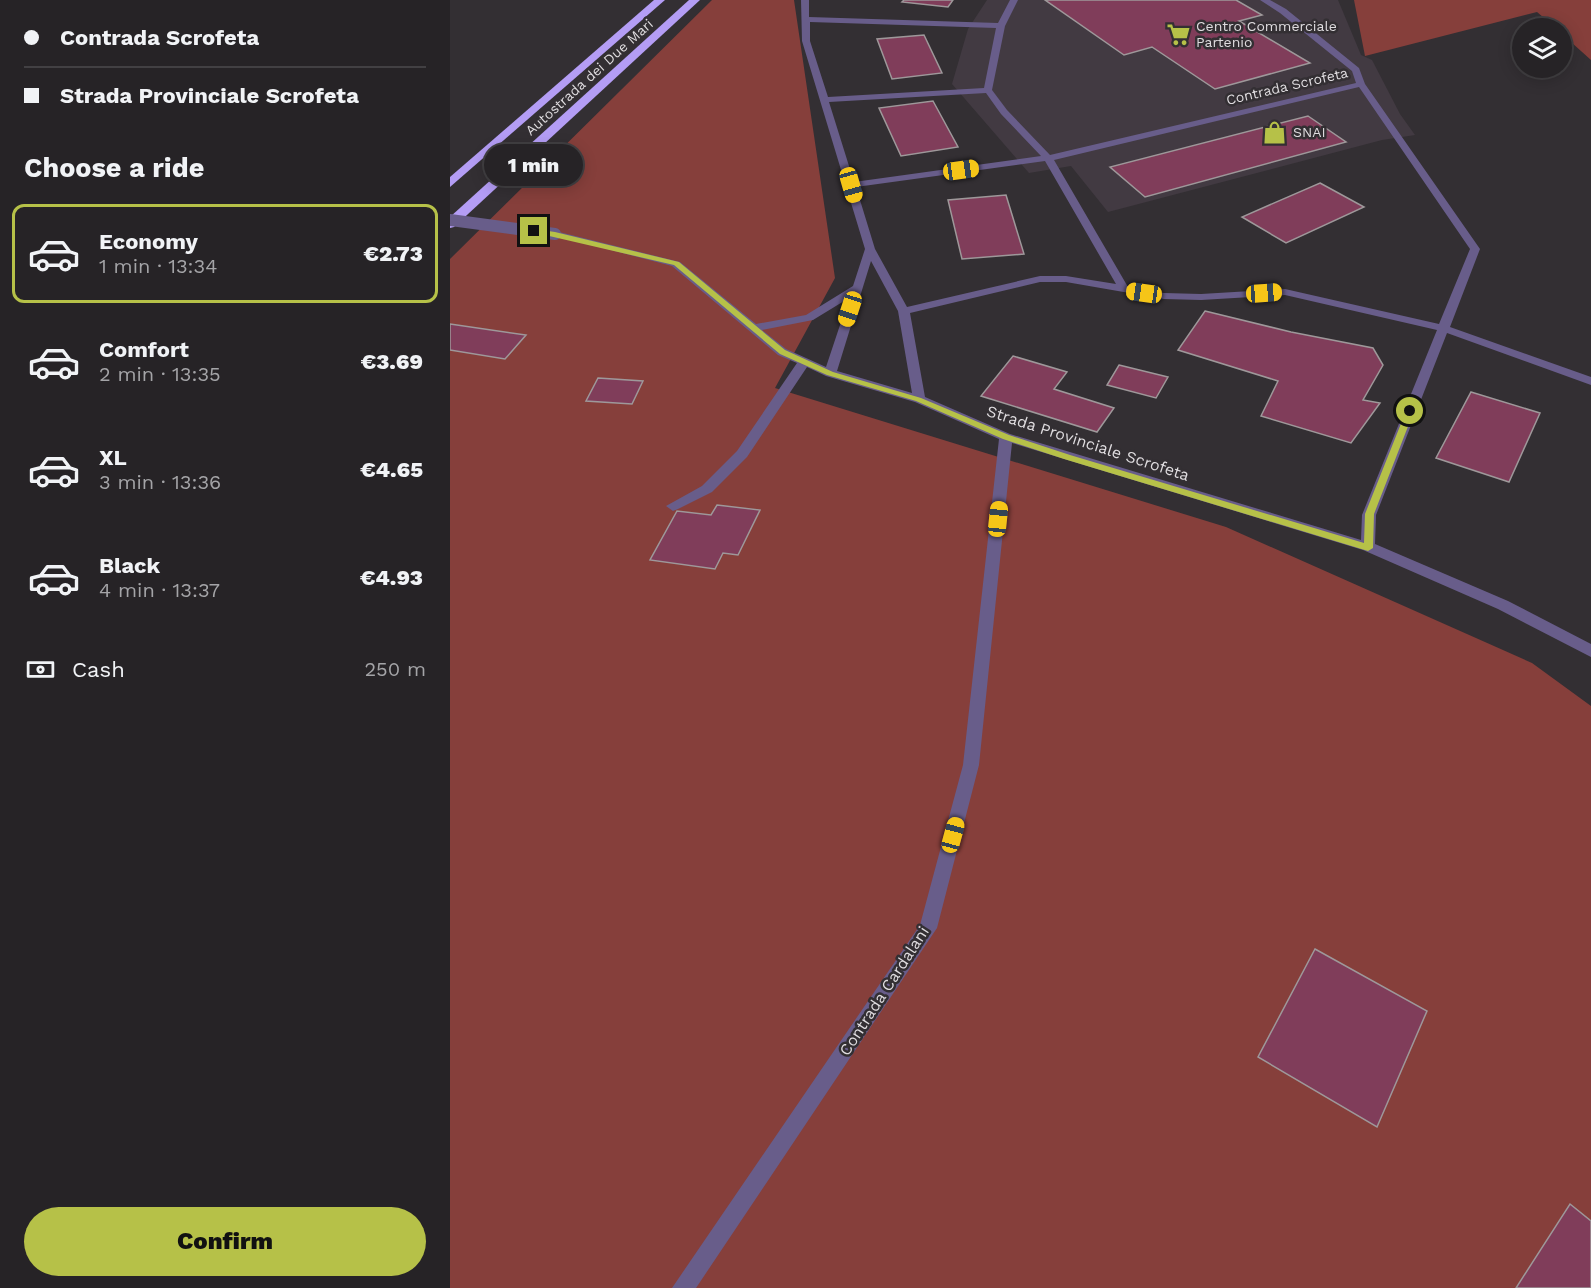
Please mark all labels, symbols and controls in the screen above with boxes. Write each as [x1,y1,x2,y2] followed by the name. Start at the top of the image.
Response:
[522,16,656,138] street label: Autostrada dei Due Mari
[1196,18,1337,50] place label: Centro Commerciale Partenio
[1512,18,1572,78] map controls
[1512,18,1572,78] button: layers
[1165,21,1191,47] supermarket icon: Centro Commerciale Partenio
[60,25,259,50] text: Contrada Scrofeta
[1225,64,1350,108] street label: Contrada Scrofeta
[60,83,359,108] text: Strada Provinciale Scrofeta
[1262,119,1288,145] shop icon: SNAI
[1293,124,1326,140] place label: SNAI
[484,144,584,186] callout: 1 min
[24,152,204,184] text: Choose a ride
[508,153,559,177] text: 1 min
[942,159,980,181] car
[837,165,865,205] car
[520,217,547,244] route end
[27,227,81,281] icon: car
[99,229,198,254] text: Economy
[364,241,423,266] text: €2.73
[99,254,217,278] text: 1 min · 13:34
[1125,282,1163,304] car
[1245,283,1283,303] car
[836,289,864,329] car
[27,335,81,389] icon: car
[99,337,189,362] text: Comfort
[361,349,423,374] text: €3.69
[99,362,221,386] text: 2 min · 13:35
[1396,397,1423,424] route start
[984,401,1192,485] street label: Strada Provinciale Scrofeta
[27,443,81,497] icon: car
[99,445,127,470] text: XL
[360,457,423,482] text: €4.65
[99,470,221,494] text: 3 min · 13:36
[987,500,1009,538] car
[27,551,81,605] icon: car
[99,553,160,578] text: Black
[360,565,423,590] text: €4.93
[99,578,220,602] text: 4 min · 13:37
[24,653,57,686] icon: cash
[72,657,125,682] text: Cash
[364,657,426,681] text: 250 m
[940,815,966,855] car
[835,923,933,1059] street label: Contrada Cardalani
[24,1207,426,1276] button: Confirm

